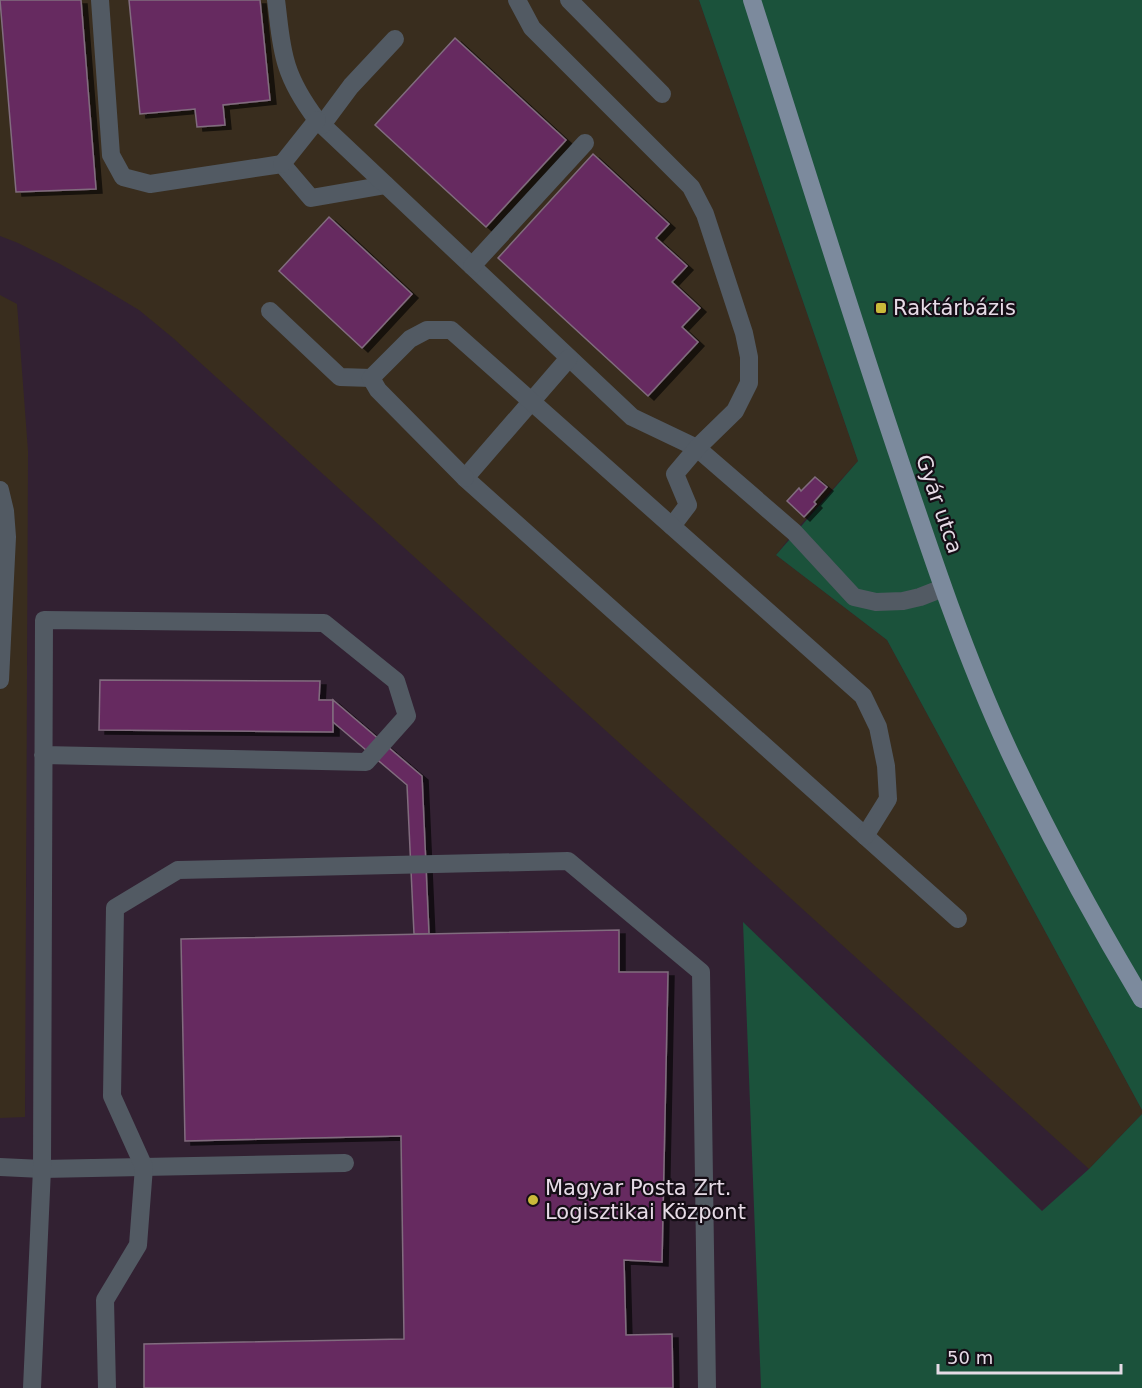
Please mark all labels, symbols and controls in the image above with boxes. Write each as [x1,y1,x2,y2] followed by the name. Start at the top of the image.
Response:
[893,296,1016,320] place label: Raktárbázis
[874,301,888,315] marker: Raktárbázis
[911,451,967,557] street label: Gyár utca
[545,1176,746,1224] place label: Magyar Posta Zrt. Logisztikai Központ
[526,1193,540,1207] marker: Magyar Posta Zrt. Logisztikai Központ
[938,1337,1121,1375] scale bar
[947,1347,993,1368] text: 50 m

